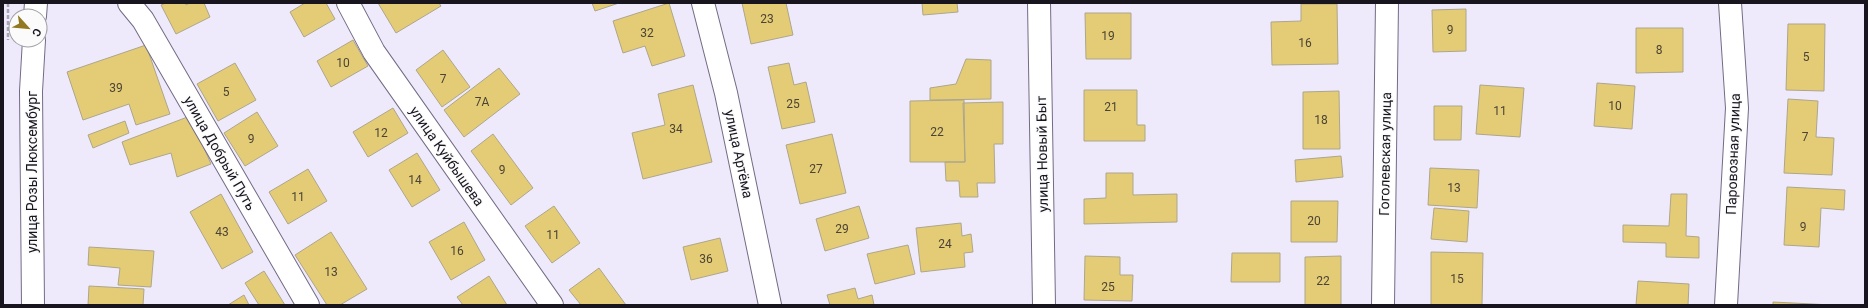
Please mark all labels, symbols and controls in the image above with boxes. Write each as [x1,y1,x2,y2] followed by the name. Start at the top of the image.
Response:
[8,8,48,48] north arrow
[760,12,774,26] house number: 23
[1447,23,1453,37] house number: 9
[29,26,44,38] text: С
[640,26,654,40] house number: 32
[1101,29,1115,43] house number: 19
[1298,36,1312,50] house number: 16
[1656,43,1663,57] house number: 8
[1803,50,1810,64] house number: 5
[336,56,350,70] house number: 10
[440,72,447,86] house number: 7
[109,81,123,95] house number: 39
[223,85,230,99] house number: 5
[24,91,40,253] street label: улица Розы Люксембург
[1376,92,1394,216] street label: Гоголевская улица
[181,93,259,213] street label: улица Добрый Путь
[1723,93,1743,215] street label: Паровозная улица
[475,95,489,109] house number: 7А
[1033,95,1051,212] street label: улица Новый Быт
[786,97,800,111] house number: 25
[1608,99,1622,113] house number: 10
[1104,100,1118,114] house number: 21
[407,103,487,209] street label: улица Куйбышева
[1493,104,1507,118] house number: 11
[722,108,756,200] street label: улица Артёма
[1314,113,1328,127] house number: 18
[669,122,683,136] house number: 34
[930,125,944,139] house number: 22
[374,126,388,140] house number: 12
[1802,130,1809,144] house number: 7
[248,132,254,146] house number: 9
[809,162,823,176] house number: 27
[499,163,505,177] house number: 9
[408,173,422,187] house number: 14
[1447,181,1461,195] house number: 13
[291,190,305,204] house number: 11
[1307,214,1321,228] house number: 20
[1800,220,1806,234] house number: 9
[835,222,849,236] house number: 29
[215,225,229,239] house number: 43
[546,228,560,242] house number: 11
[938,237,952,251] house number: 24
[450,244,464,258] house number: 16
[699,252,713,266] house number: 36
[324,265,338,279] house number: 13
[1450,272,1464,286] house number: 15
[1316,274,1330,288] house number: 22
[1101,280,1115,294] house number: 25

